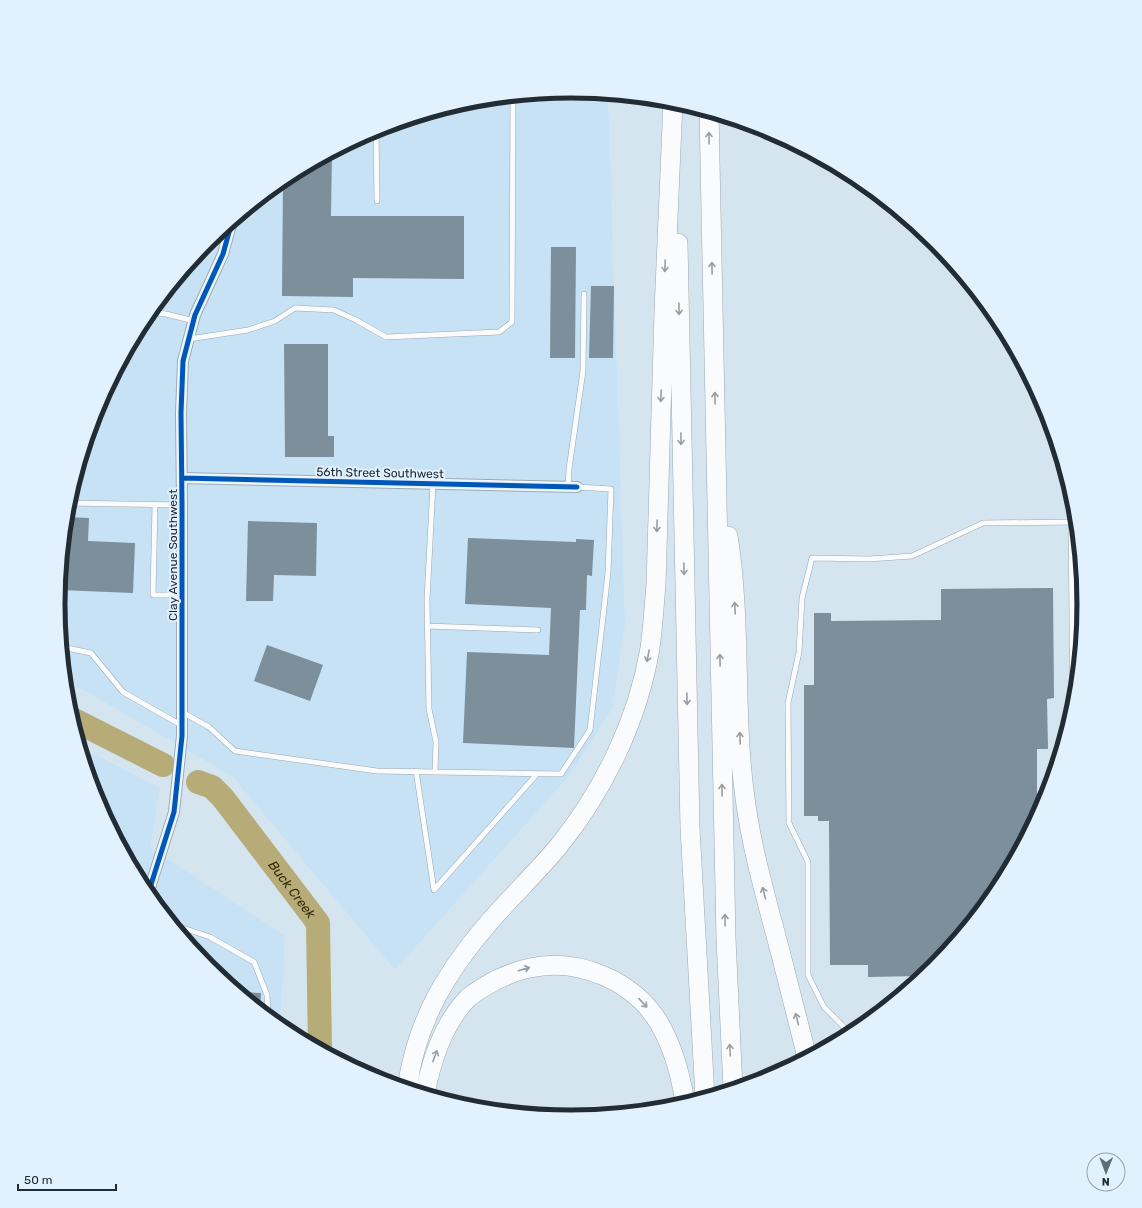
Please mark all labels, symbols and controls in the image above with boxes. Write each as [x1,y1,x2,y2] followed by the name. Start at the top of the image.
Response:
[705,132,713,145] one-way arrow
[662,259,669,272] one-way arrow
[708,262,716,275] one-way arrow
[675,302,683,315] one-way arrow
[657,389,665,402] one-way arrow
[711,392,719,405] one-way arrow
[677,432,685,445] one-way arrow
[316,465,444,481] street label: 56th Street Southwest
[166,489,180,621] street label: Clay Avenue Southwest
[654,519,661,532] one-way arrow
[680,562,688,575] one-way arrow
[731,602,738,615] one-way arrow
[644,649,652,662] one-way arrow
[716,654,724,667] one-way arrow
[683,692,691,705] one-way arrow
[736,732,744,745] one-way arrow
[718,784,726,797] one-way arrow
[265,858,319,921] water label: Buck Creek
[760,887,768,900] one-way arrow
[721,914,729,927] one-way arrow
[517,965,530,972] one-way arrow
[638,998,648,1008] one-way arrow
[793,1013,800,1026] one-way arrow
[727,1044,734,1057] one-way arrow
[431,1050,439,1062] one-way arrow
[1086,1152,1126,1192] north arrow
[18,1166,116,1192] scale bar
[24,1173,52,1187] text: 50 m
[1102,1175,1110,1188] text: N

